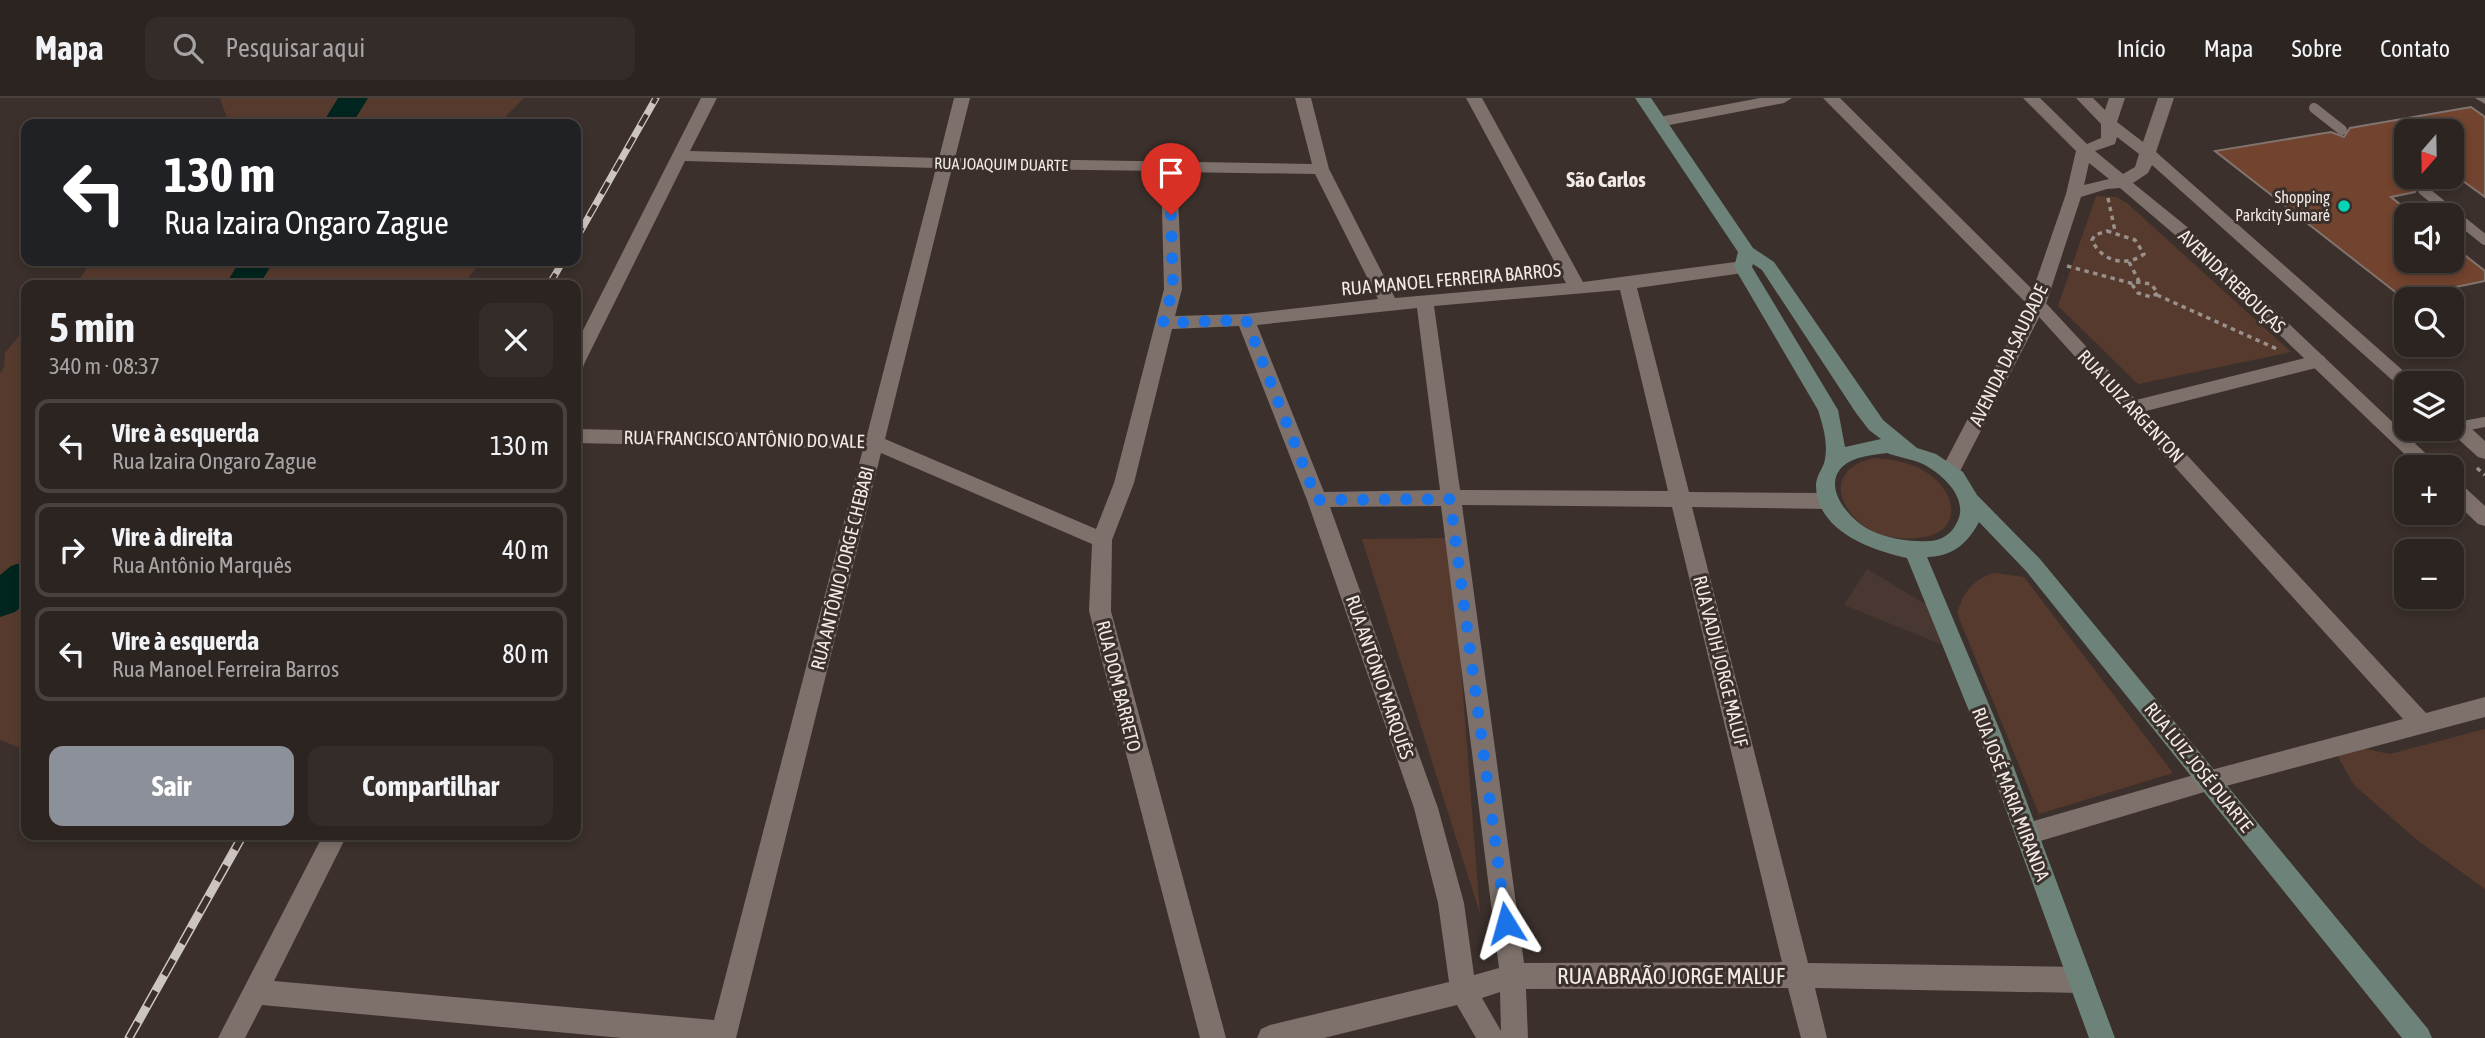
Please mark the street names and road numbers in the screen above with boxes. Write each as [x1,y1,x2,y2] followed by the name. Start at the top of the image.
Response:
[934,154,1068,174] street label: RUA JOAQUIM DUARTE
[2174,225,2290,337] street label: AVENIDA REBOUÇAS
[1340,258,1562,300] street label: RUA MANOEL FERREIRA BARROS
[1964,281,2052,429] street label: AVENIDA DA SAUDADE
[2073,345,2189,467] street label: RUA LUIZ ARGENTON
[623,426,865,452] street label: RUA FRANCISCO ANTÔNIO DO VALE
[806,464,878,672] street label: RUA ANTÔNIO JORGE CHEBABI
[1689,573,1753,749] street label: RUA VADIH JORGE MALUF
[1342,592,1418,762] street label: RUA ANTÔNIO MARQUÊS
[1092,618,1146,754] street label: RUA DOM BARRETO
[2140,698,2258,836] street label: RUA LUIZ JOSÉ DUARTE
[1968,704,2055,885] street label: RUA JOSÉ MARIA MIRANDA
[1557,963,1786,989] street label: RUA ABRAÃO JORGE MALUF

